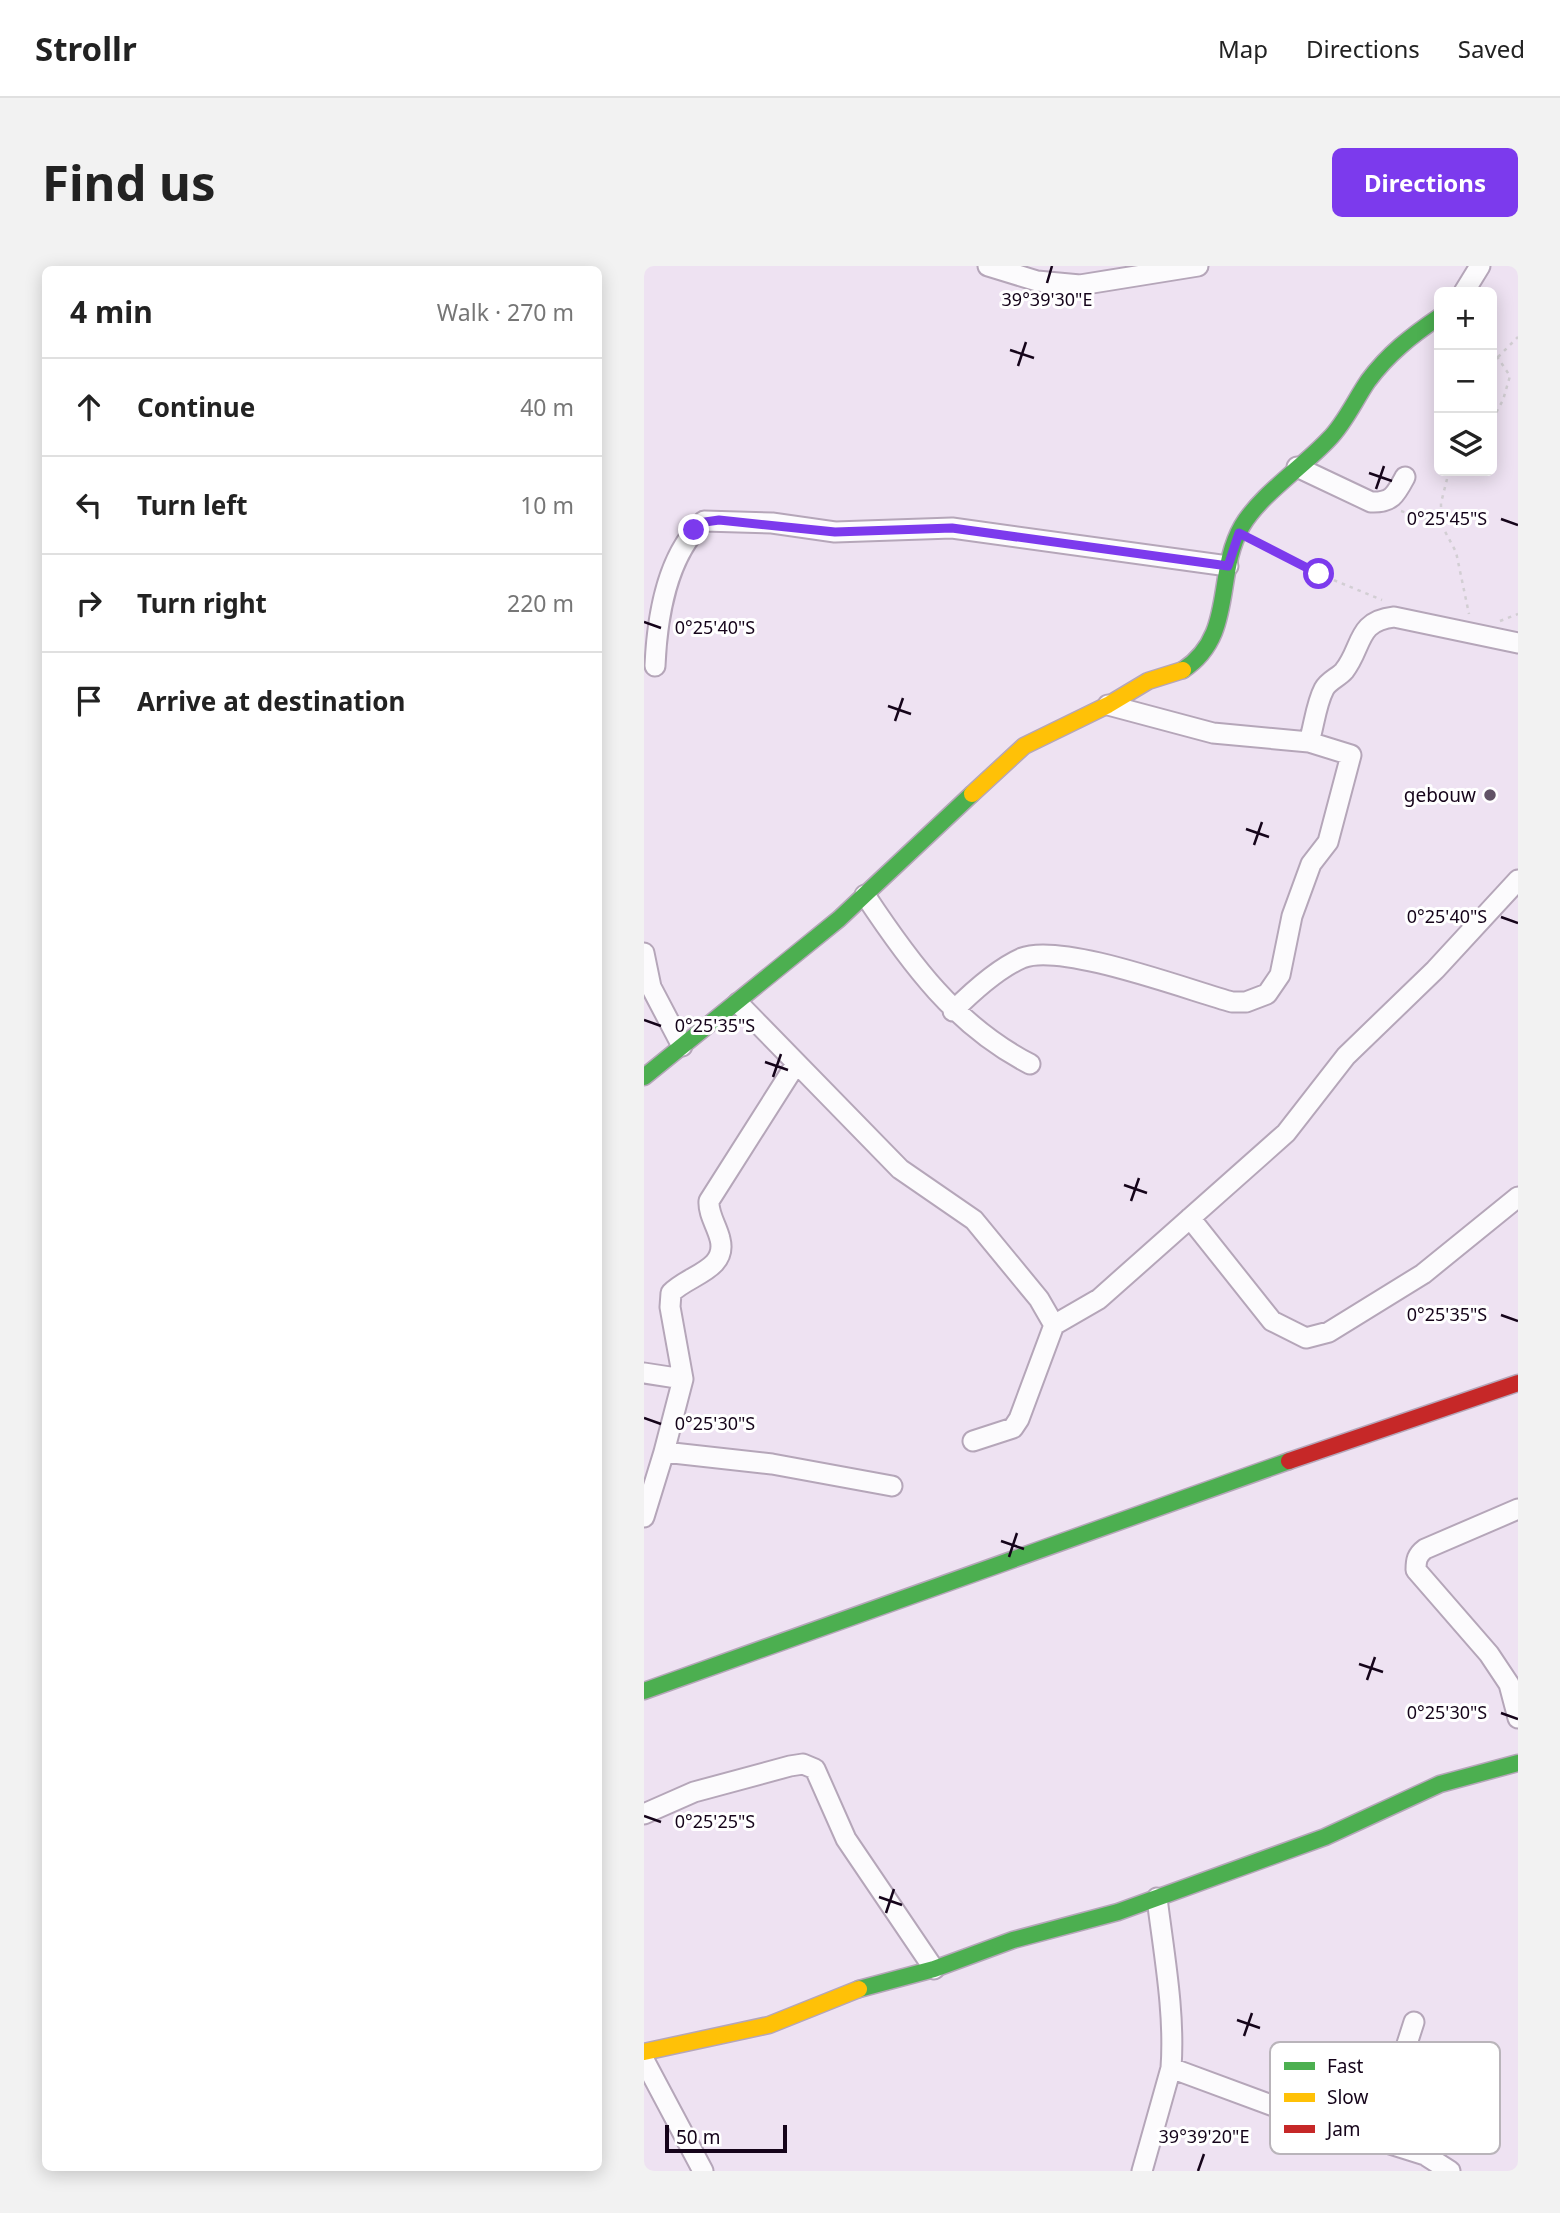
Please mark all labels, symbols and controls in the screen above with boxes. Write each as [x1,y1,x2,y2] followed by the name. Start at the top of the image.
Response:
[35,26,137,71] text: Strollr
[1218,32,1268,65] text: Map
[1306,32,1420,65] text: Directions
[1458,32,1525,65] text: Saved
[1332,148,1518,217] button: Directions
[42,149,216,215] text: Find us
[1002,287,1092,311] text: 39°39'30"E
[1434,287,1497,476] map controls
[1434,287,1497,350] button: +
[70,291,153,332] text: 4 min
[437,296,574,328] text: Walk · 270 m
[1434,350,1497,413] button: −
[70,388,108,426] icon: ahead
[137,389,255,425] text: Continue
[520,391,574,423] text: 40 m
[1434,413,1497,476] button: layers
[70,486,108,524] icon: left
[137,487,248,523] text: Turn left
[520,489,574,521] text: 10 m
[1407,506,1487,530] text: 0°25'45"S
[678,514,709,545] route end
[1303,558,1334,589] route start
[70,584,108,622] icon: right
[137,585,267,621] text: Turn right
[507,587,574,619] text: 220 m
[675,615,755,639] text: 0°25'40"S
[70,682,108,720] icon: arrive
[137,683,406,719] text: Arrive at destination
[1404,782,1476,808] place label: gebouw
[1482,787,1498,803] marker: gebouw
[1407,904,1487,928] text: 0°25'40"S
[675,1013,755,1037] text: 0°25'35"S
[1407,1302,1487,1326] text: 0°25'35"S
[675,1411,755,1435] text: 0°25'30"S
[1407,1700,1487,1724] text: 0°25'30"S
[675,1809,755,1833] text: 0°25'25"S
[1270,2042,1500,2154] legend
[1327,2053,1364,2079] text: Fast
[1327,2084,1368,2110] text: Slow
[1325,2116,1361,2142] text: Jam
[665,2122,788,2154] scale bar
[676,2124,720,2150] text: 50 m
[1159,2124,1249,2148] text: 39°39'20"E

